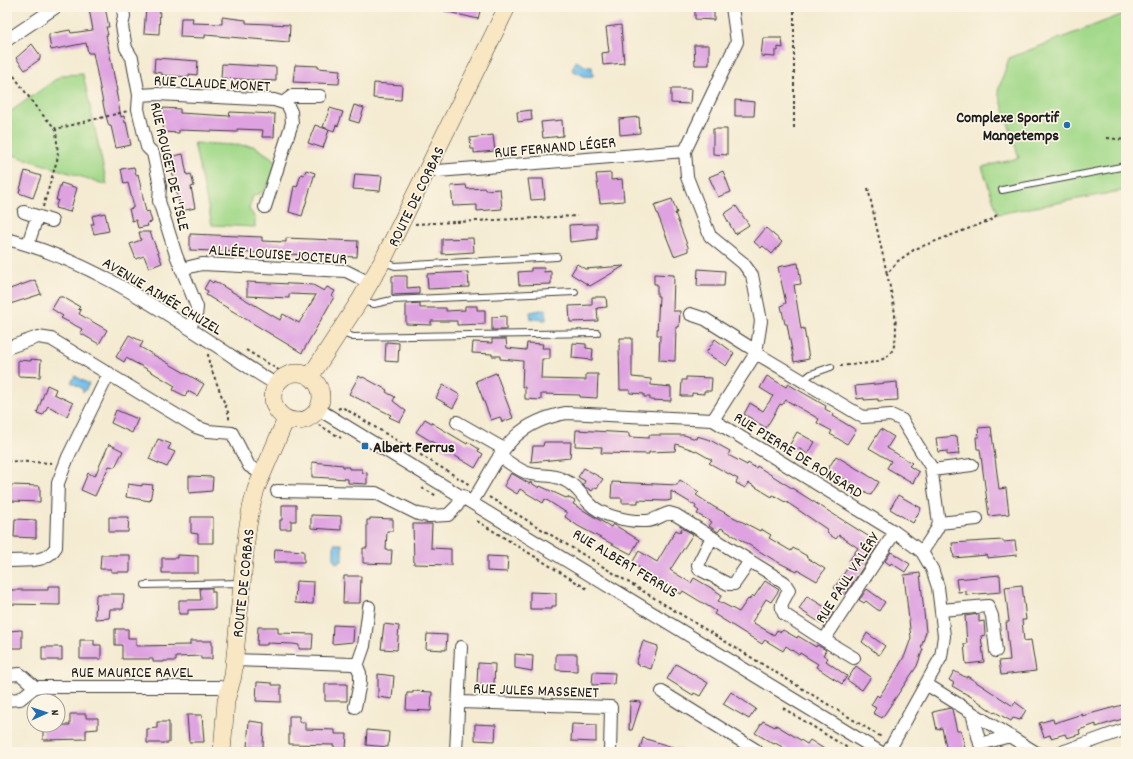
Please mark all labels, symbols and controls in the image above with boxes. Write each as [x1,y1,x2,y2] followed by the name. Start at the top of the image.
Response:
[153,70,271,99] street label: RUE CLAUDE MONET
[143,100,195,234] street label: RUE ROUGET DE L'ISLE
[956,107,1060,148] place label: Complexe Sportif Mangetemps
[1062,120,1072,130] marker: Complexe Sportif Mangetemps
[493,132,617,165] street label: RUE FERNAND LÉGER
[383,143,452,251] street label: ROUTE DE CORBAS
[208,239,348,272] street label: ALLÉE LOUISE JOCTEUR
[97,252,226,342] street label: AVENUE AIMÉE CHUZEL
[729,407,867,505] street label: RUE PIERRE DE RONSARD
[373,437,455,460] place label: Albert Ferrus
[360,441,370,451] marker: Albert Ferrus
[568,524,682,605] street label: RUE ALBERT FERRUS
[810,527,887,628] street label: RUE PAUL VALÉRY
[227,528,262,639] street label: ROUTE DE CORBAS
[71,662,193,685] street label: RUE MAURICE RAVEL
[473,678,600,705] street label: RUE JULES MASSENET
[26,693,66,733] north arrow
[46,709,62,716] text: N

